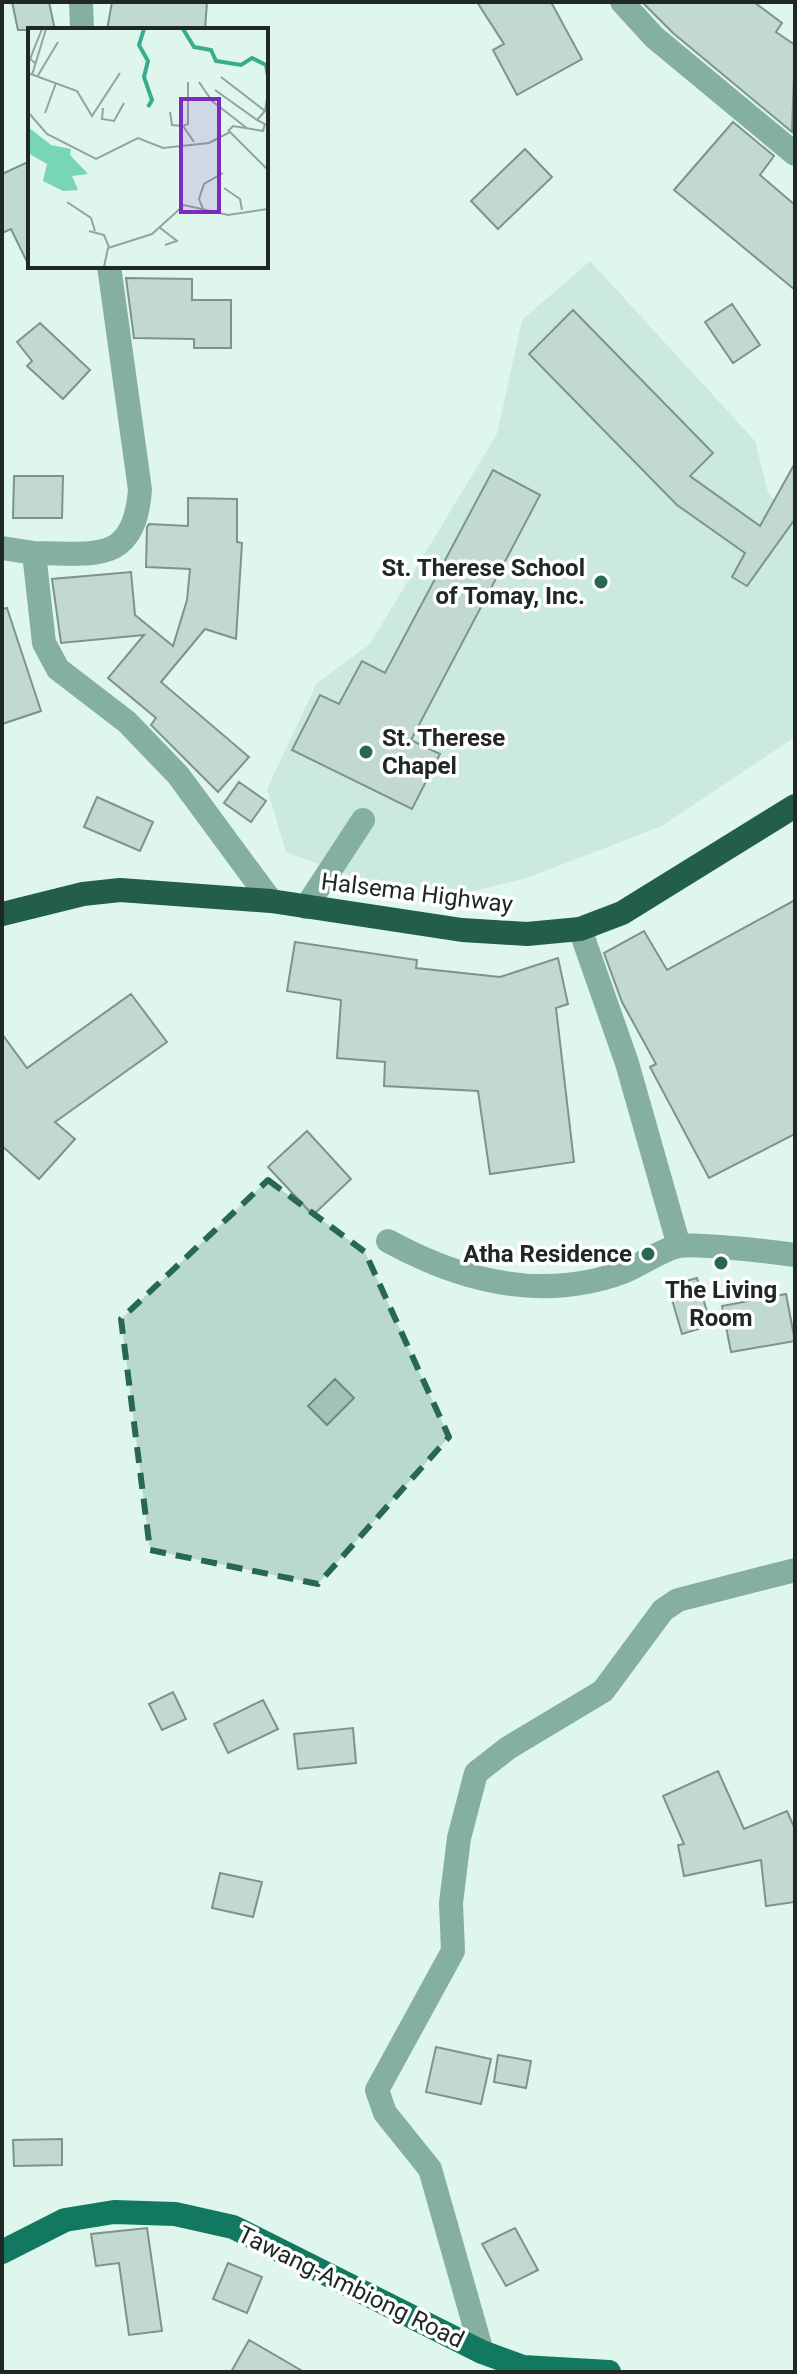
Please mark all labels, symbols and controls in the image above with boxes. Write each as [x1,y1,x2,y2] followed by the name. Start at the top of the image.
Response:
[28,28,268,268] inset map
[382,554,585,610] place label: St. Therese School of Tomay, Inc.
[592,573,610,591] marker: St. Therese School of Tomay, Inc.
[382,724,505,780] place label: St. Therese Chapel
[357,743,375,761] marker: St. Therese Chapel
[319,867,515,919] street label: Halsema Highway
[463,1240,632,1268] place label: Atha Residence
[639,1245,657,1263] marker: Atha Residence
[712,1254,730,1272] marker: The Living Room
[665,1276,777,1332] place label: The Living Room
[233,2220,469,2354] street label: Tawang-Ambiong Road

